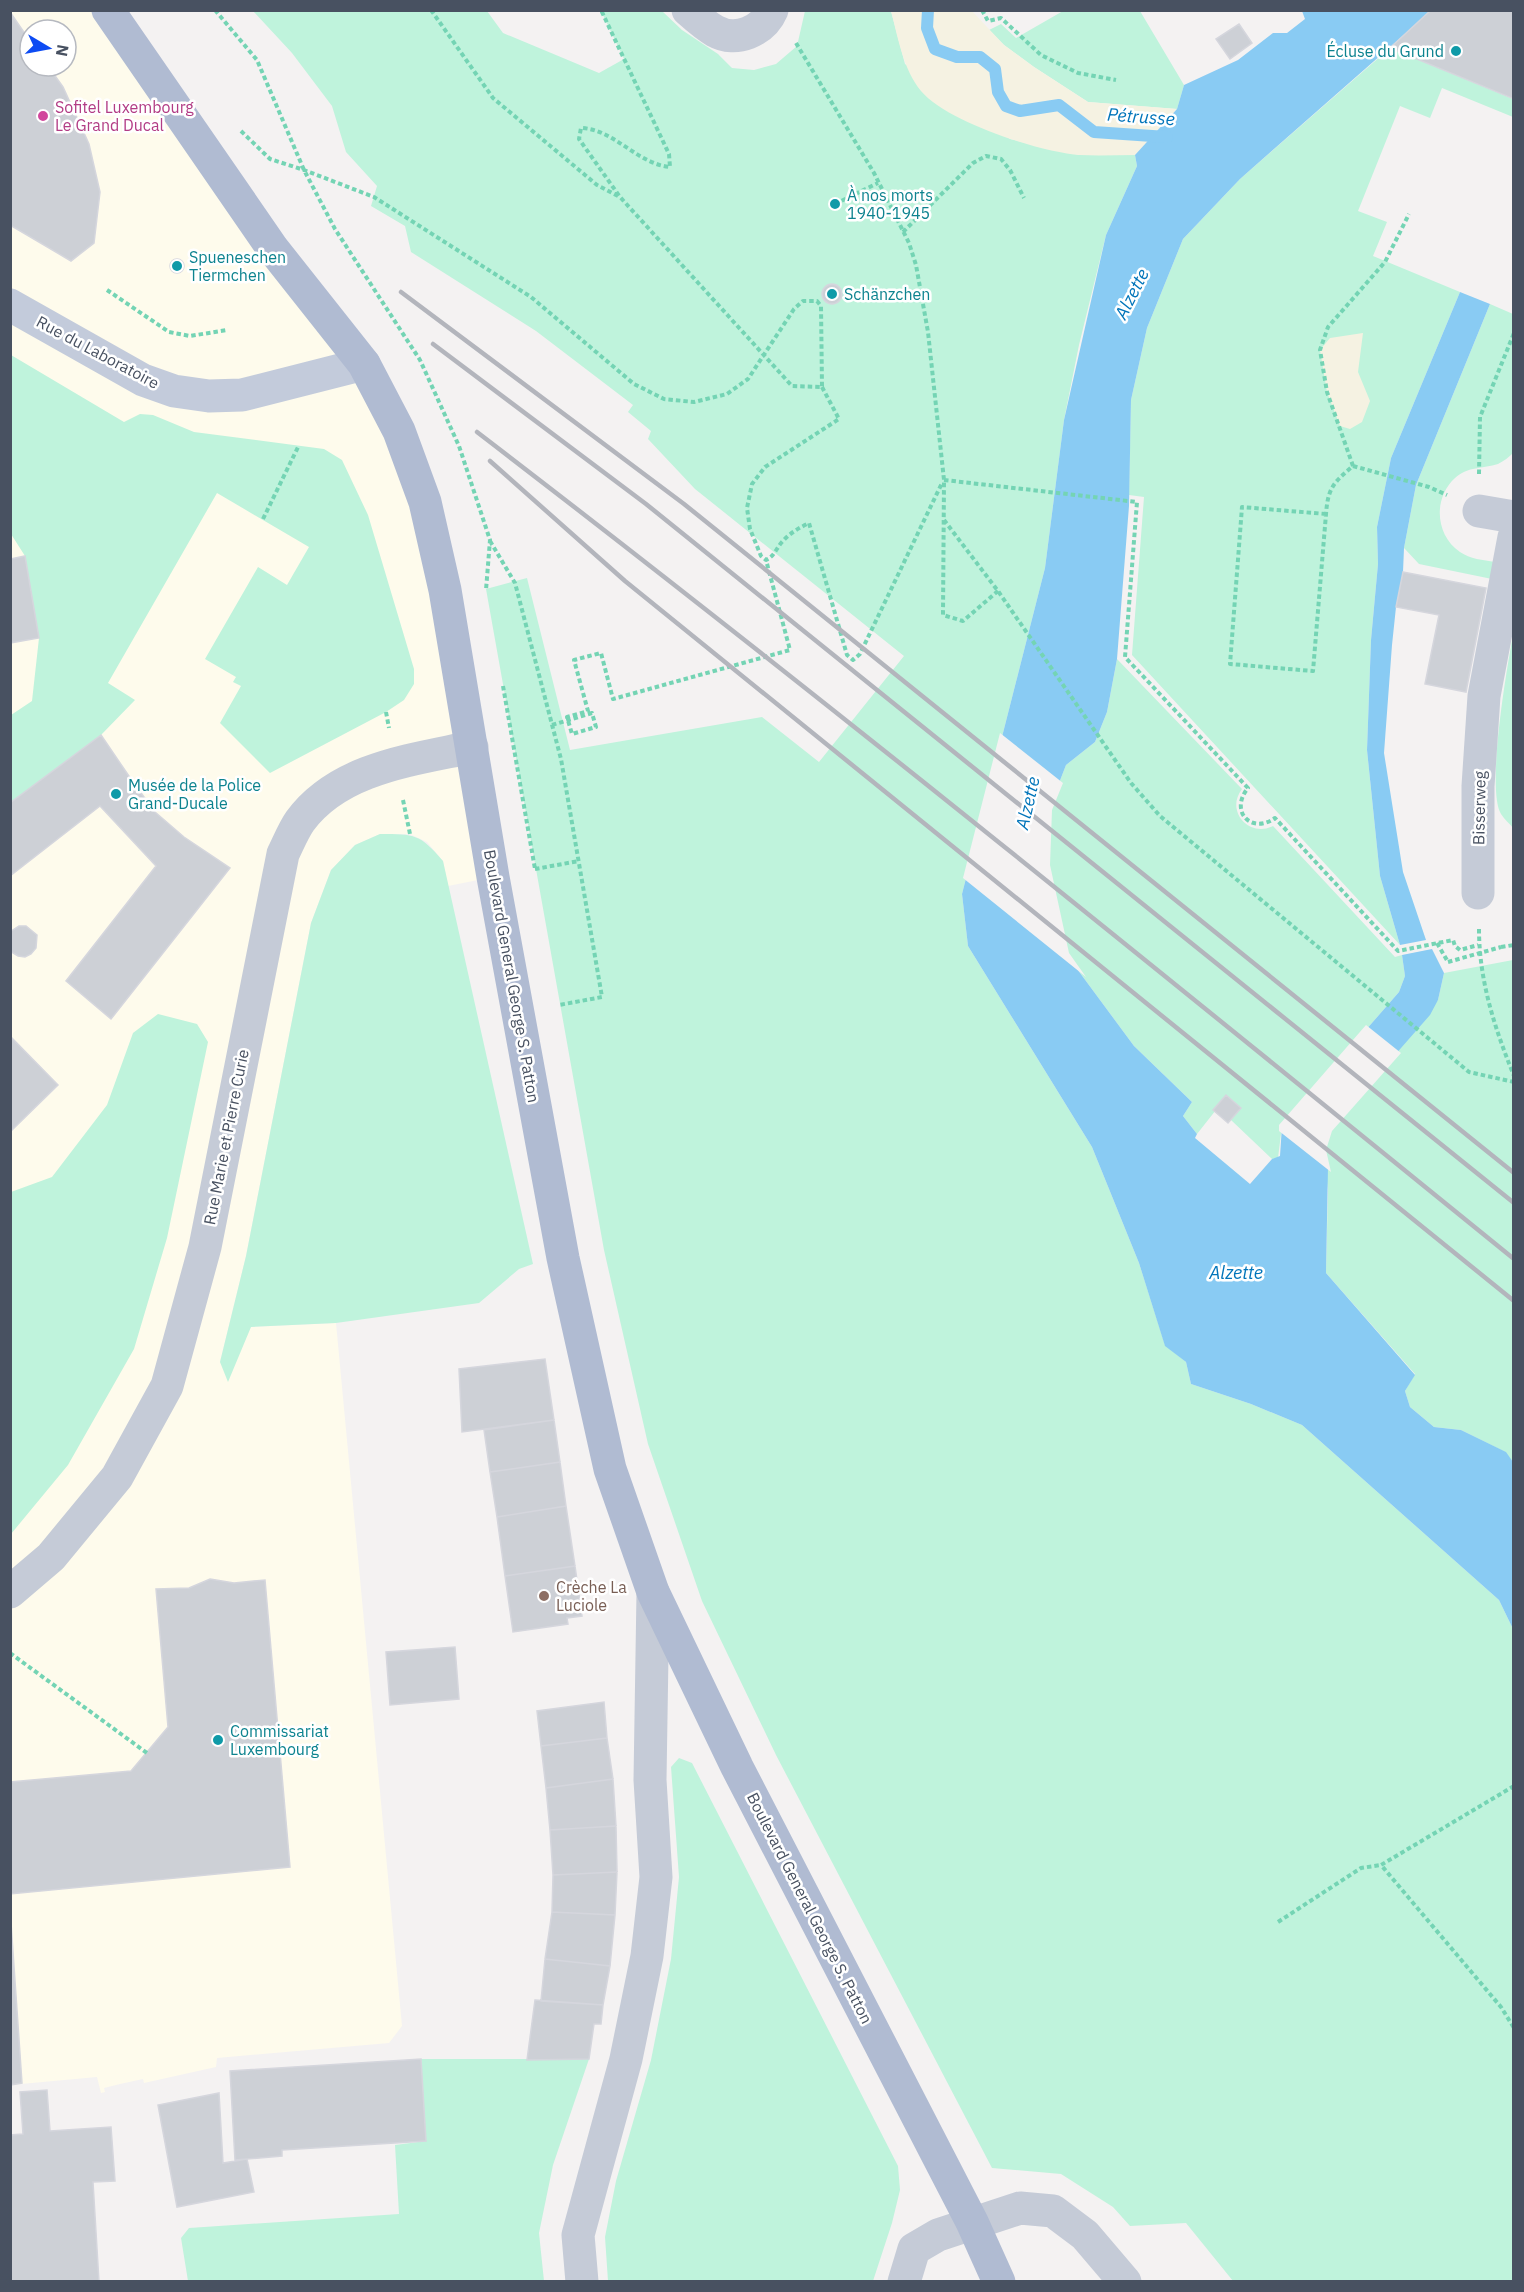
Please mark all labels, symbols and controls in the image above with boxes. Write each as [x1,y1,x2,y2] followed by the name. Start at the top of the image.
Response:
[18,18,78,78] north arrow
[1326,40,1444,61] place label: Écluse du Grund
[52,43,74,58] text: N
[1449,44,1463,58] marker: Écluse du Grund
[55,97,194,135] place label: Sofitel Luxembourg Le Grand Ducal
[1106,103,1176,130] water label: Pétrusse
[36,109,50,123] marker: Sofitel Luxembourg Le Grand Ducal
[847,184,933,223] place label: À nos morts 1940-1945
[828,197,842,211] marker: À nos morts 1940-1945
[189,247,286,285] place label: Spueneschen Tiermchen
[170,259,184,273] marker: Spueneschen Tiermchen
[1109,265,1154,324] water label: Alzette
[844,284,930,304] place label: Schänzchen
[825,287,839,301] marker: Schänzchen
[33,311,163,393] street label: Rue du Laboratoire
[1468,770,1490,845] street label: Bisserweg
[1010,774,1045,833] water label: Alzette
[128,775,261,813] place label: Musée de la Police Grand-Ducale
[109,787,123,801] marker: Musée de la Police Grand-Ducale
[480,848,544,1104] street label: Boulevard General George S. Patton
[199,1047,253,1226] street label: Rue Marie et Pierre Curie
[1208,1261,1263,1284] water label: Alzette
[556,1577,627,1615] place label: Crèche La Luciole
[537,1589,551,1603] marker: Crèche La Luciole
[230,1721,329,1759] place label: Commissariat Luxembourg
[211,1733,225,1747] marker: Commissariat Luxembourg
[743,1789,877,2027] street label: Boulevard General George S. Patton

